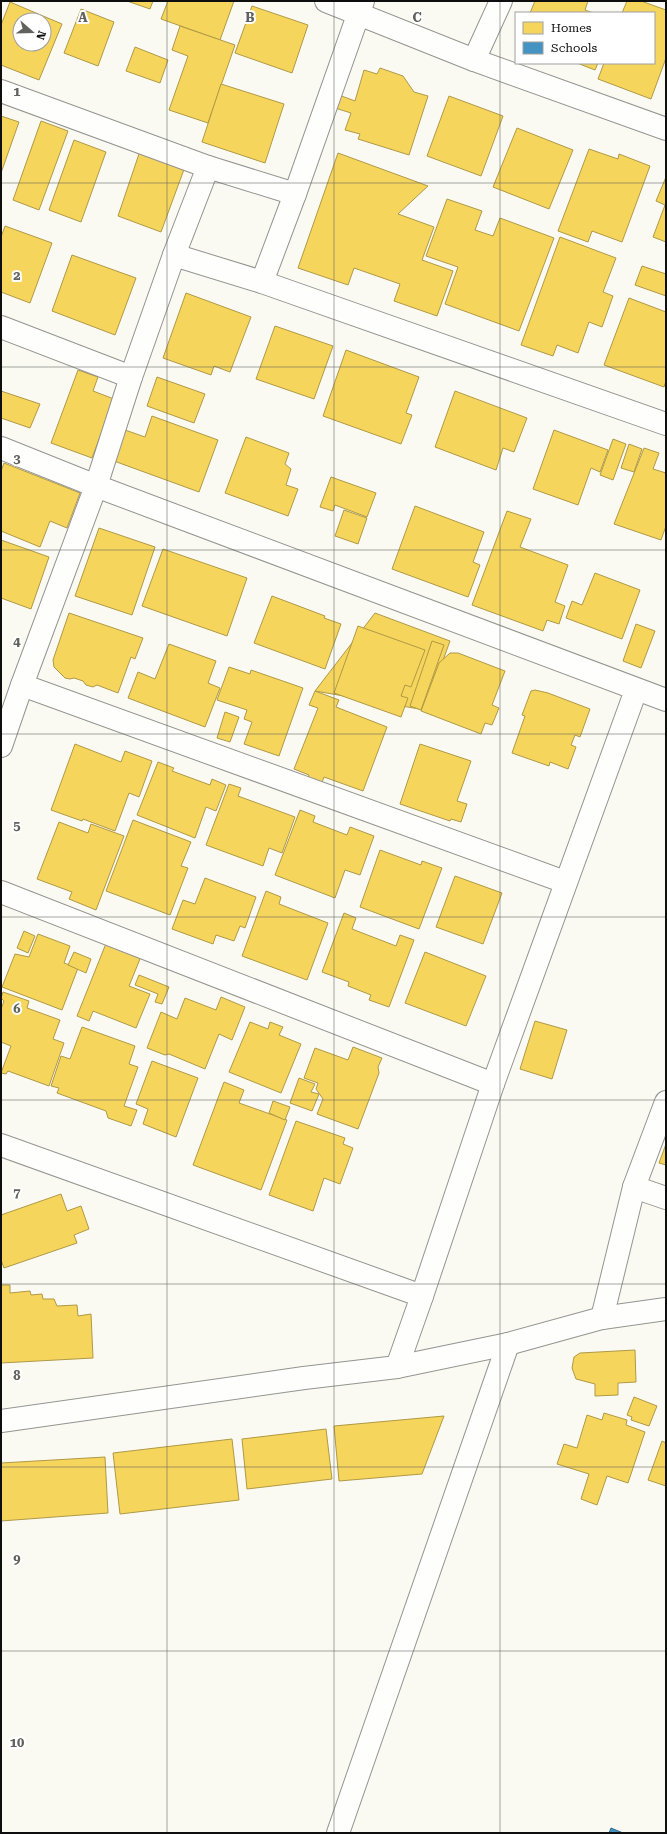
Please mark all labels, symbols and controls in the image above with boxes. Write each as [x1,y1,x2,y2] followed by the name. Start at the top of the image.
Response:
[78,10,88,25] text: A
[245,10,255,25] text: B
[412,10,422,25] text: C
[12,12,52,52] north arrow
[515,12,655,64] legend
[551,21,592,35] text: Homes
[33,29,48,42] text: N
[551,41,598,55] text: Schools
[13,84,21,99] text: 1
[13,268,21,283] text: 2
[13,451,21,466] text: 3
[13,634,21,649] text: 4
[13,818,21,833] text: 5
[13,1001,21,1016] text: 6
[13,1185,21,1200] text: 7
[13,1368,21,1383] text: 8
[13,1551,21,1566] text: 9
[10,1735,24,1750] text: 10

